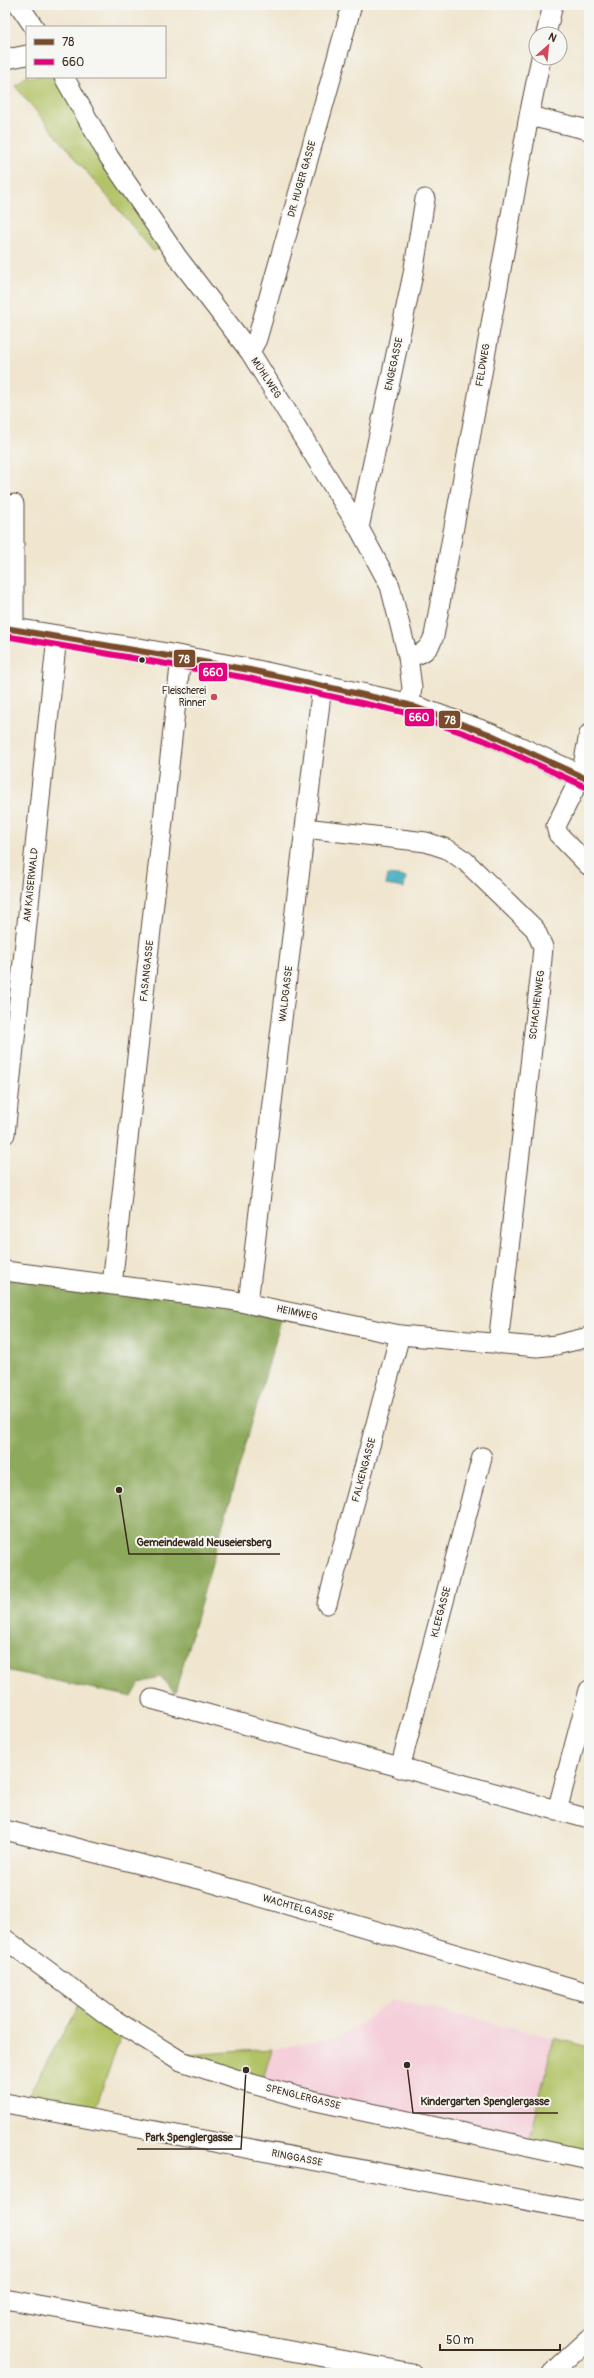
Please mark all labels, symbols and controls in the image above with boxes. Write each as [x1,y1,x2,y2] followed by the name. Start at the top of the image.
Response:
[26,26,166,78] legend
[528,26,568,66] north arrow
[546,30,559,45] text: N
[62,35,74,50] text: 78
[62,55,84,70] text: 660
[285,139,319,219] street label: DR. HUGER GASSE
[383,336,405,392] street label: ENGEGASSE
[473,342,493,387] street label: FELDWEG
[248,355,284,401] street label: MÜHLWEG
[173,649,196,668] line badge: 78
[178,653,190,666] text: 78
[137,655,147,665] unlabelled marker
[198,662,228,682] line badge: 660
[203,666,224,679] text: 660
[162,685,206,709] place label: Fleischerei Rinner
[209,692,219,702] marker: Fleischerei Rinner
[404,708,435,727] line badge: 660
[438,710,461,729] line badge: 78
[409,711,430,724] text: 660
[444,714,456,727] text: 78
[21,847,41,923] street label: AM KAISERWALD
[138,940,156,1002] street label: FASANGASSE
[277,965,295,1023] street label: WALDGASSE
[527,969,547,1040] street label: SCHACHENWEG
[275,1303,319,1323] street label: HEIMWEG
[350,1436,378,1504] street label: FALKENGASSE
[129,1531,280,1554] callout: Gemeindewald Neuseiersberg
[137,1536,272,1549] text: Gemeindewald Neuseiersberg
[428,1585,454,1639] street label: KLEEGASSE
[261,1892,335,1924] street label: WACHTELGASSE
[264,2082,342,2112] street label: SPENGLERGASSE
[413,2090,558,2113] callout: Kindergarten Spenglergasse
[421,2095,550,2108] text: Kindergarten Spenglergasse
[137,2126,241,2149] callout: Park Spenglergasse
[145,2131,234,2144] text: Park Spenglergasse
[270,2147,324,2169] street label: RINGGASSE
[440,2326,560,2352] scale bar
[446,2333,474,2348] text: 50 m

